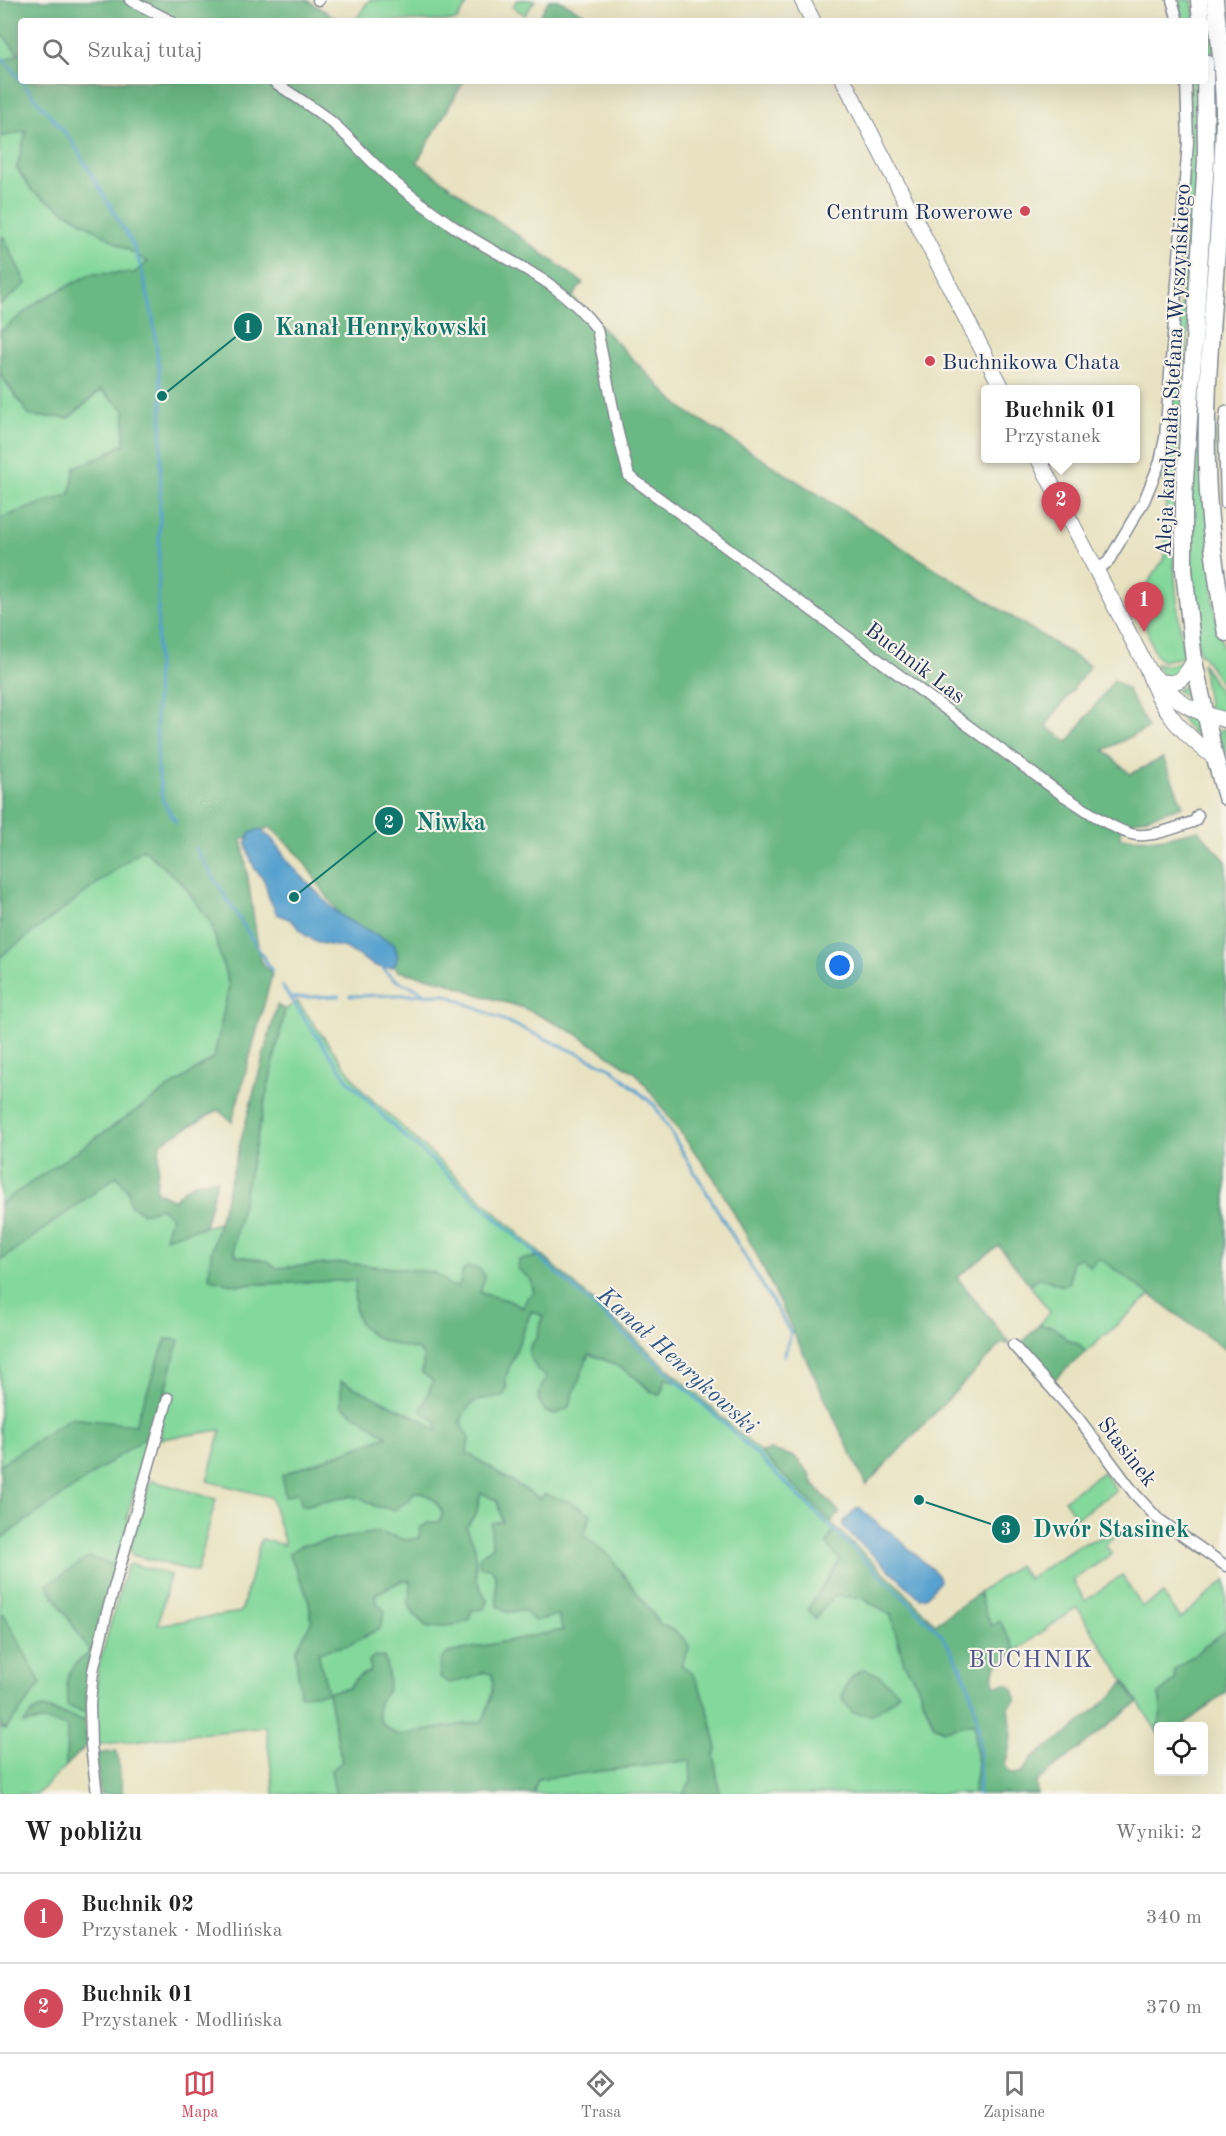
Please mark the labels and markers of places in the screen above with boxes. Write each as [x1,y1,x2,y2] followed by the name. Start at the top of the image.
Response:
[826,202,1013,224] place label: Centrum Rowerowe
[1018,204,1032,218] marker: Centrum Rowerowe
[233,306,499,348] callout: Kanał Henrykowski
[942,352,1120,374] place label: Buchnikowa Chata
[923,354,937,368] marker: Buchnikowa Chata
[1042,482,1080,532] pin: 2
[1124,582,1164,632] pin: 1
[374,800,498,842] callout: Niwka
[991,1508,1202,1550] callout: Dwór Stasinek

